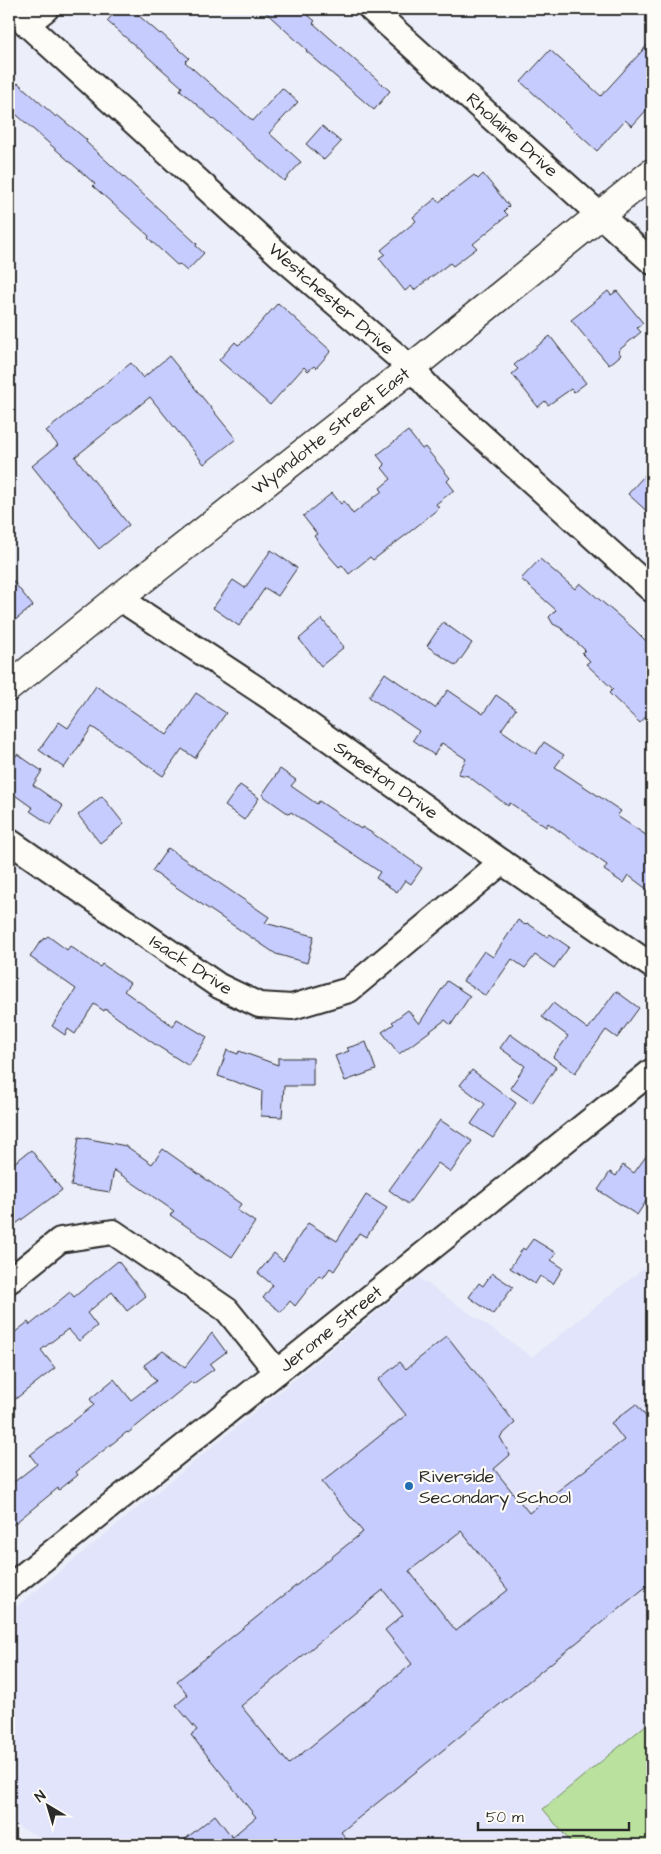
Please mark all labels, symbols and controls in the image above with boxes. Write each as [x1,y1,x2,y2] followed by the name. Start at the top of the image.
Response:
[461,87,564,183] street label: Rholaine Drive
[263,237,400,361] street label: Westchester Drive
[247,361,417,502] street label: Wyandotte Street East
[329,735,443,825] street label: Smeeton Drive
[145,929,237,1001] street label: Isack Drive
[274,1279,388,1378] street label: Jerome Street
[419,1464,571,1511] place label: Riverside Secondary School
[403,1480,415,1492] marker: Riverside Secondary School
[22,1782,72,1832] north arrow
[31,1786,50,1807] text: N
[478,1799,630,1831] scale bar
[486,1807,524,1828] text: 50 m

